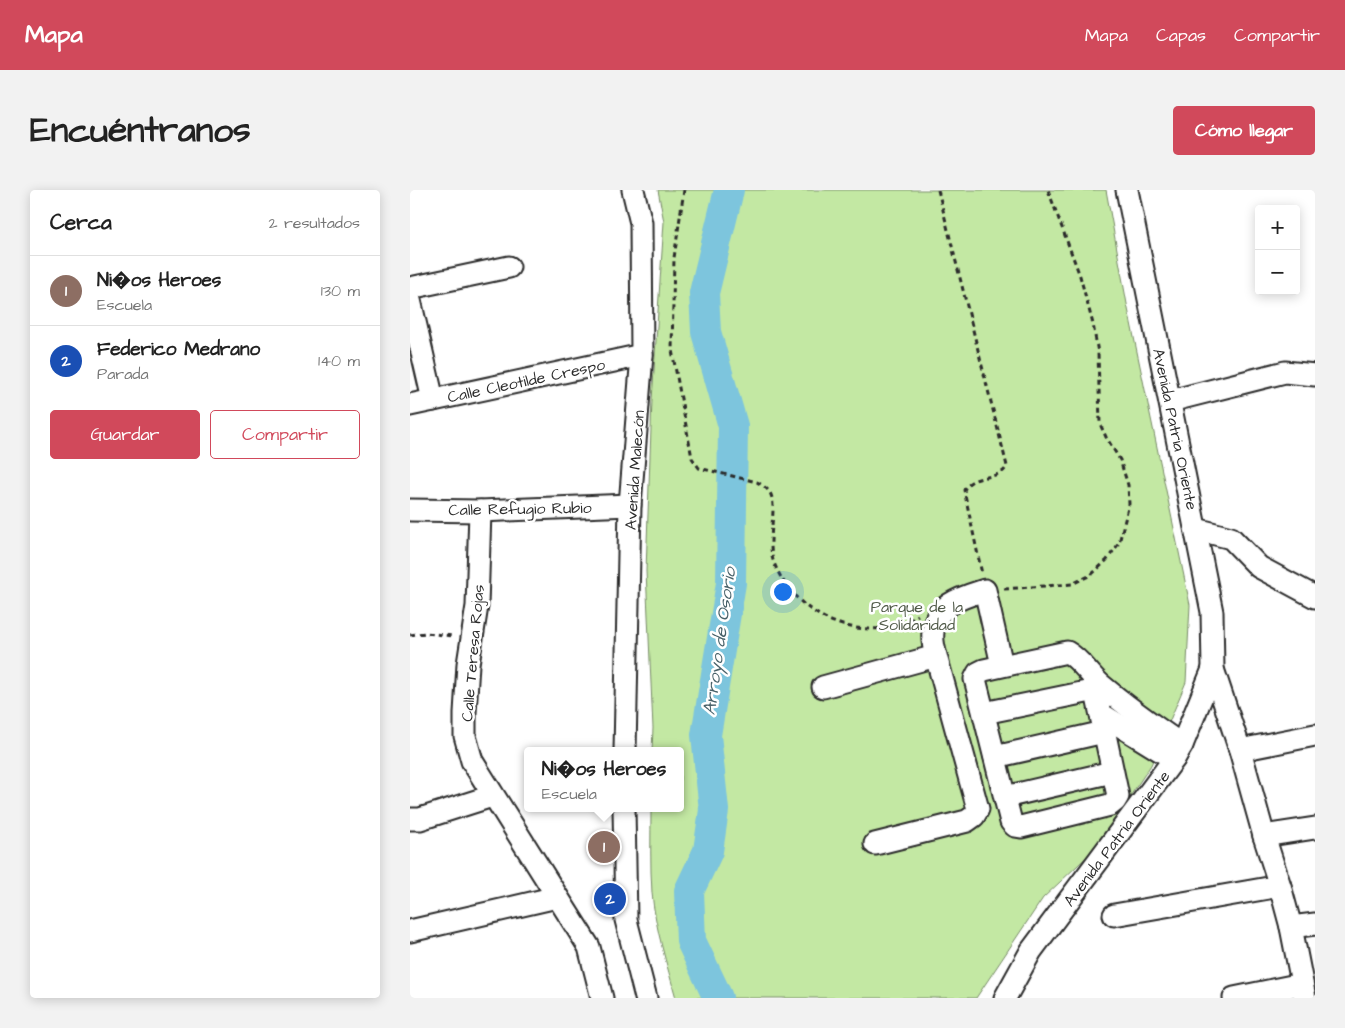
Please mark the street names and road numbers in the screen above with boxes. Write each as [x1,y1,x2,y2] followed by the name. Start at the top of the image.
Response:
[1147,346,1203,512] street label: Avenida Patria Oriente
[445,354,607,408] street label: Calle Cleotilde Crespo
[620,409,650,531] street label: Avenida Malecón
[448,497,592,522] street label: Calle Refugio Rubio
[456,584,490,723] street label: Calle Teresa Rojas
[1058,766,1175,911] street label: Avenida Patria Oriente

